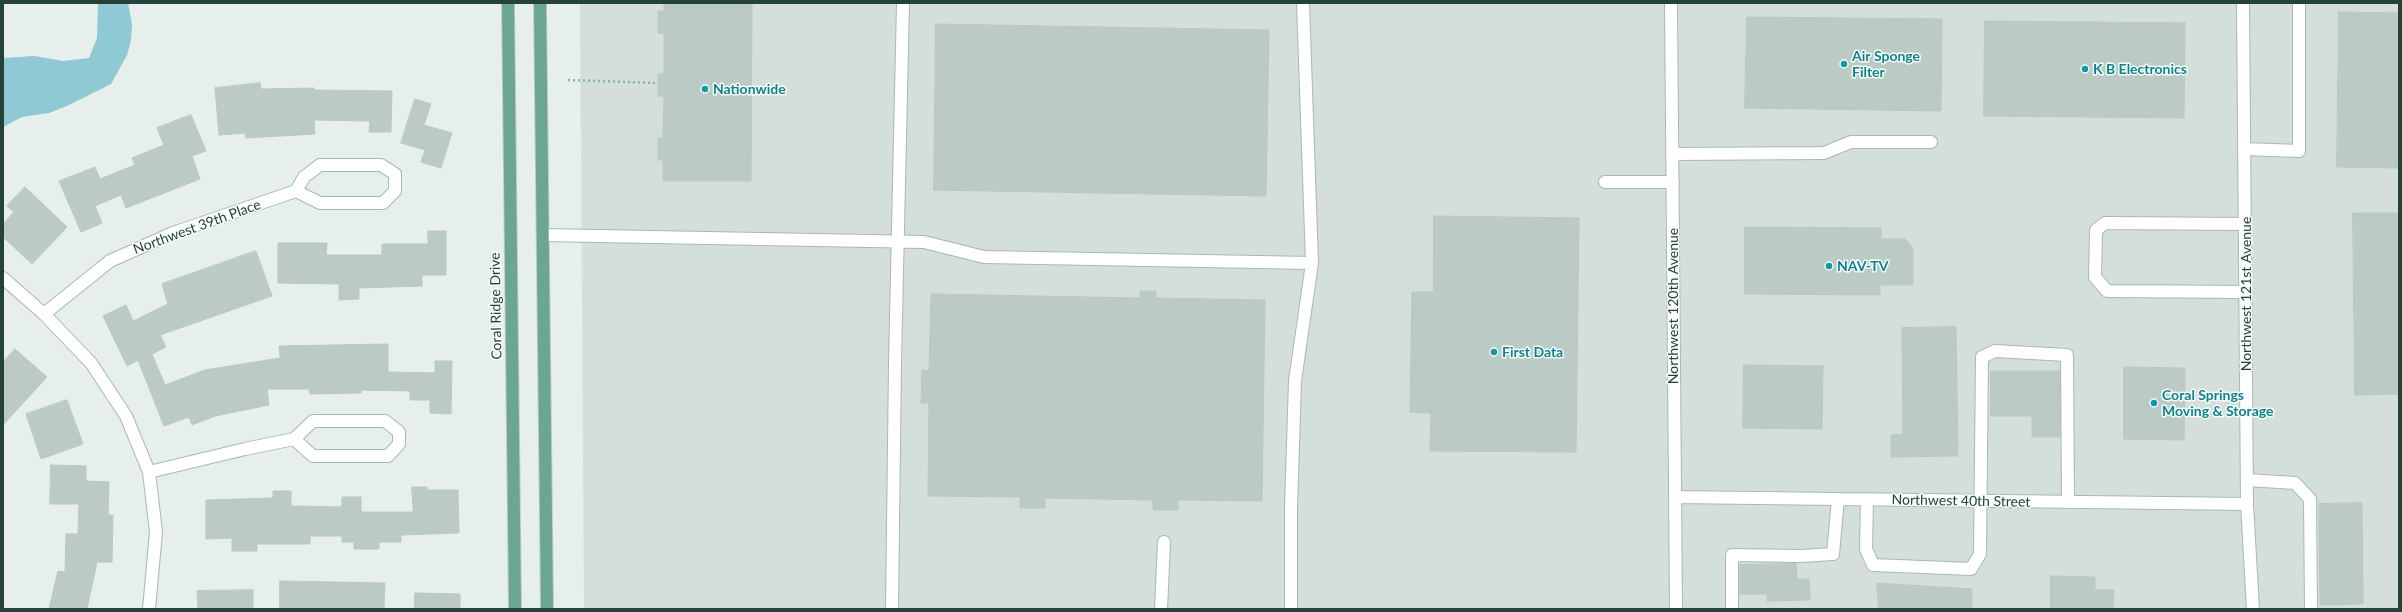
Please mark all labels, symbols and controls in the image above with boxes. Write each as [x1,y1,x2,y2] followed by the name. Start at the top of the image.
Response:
[1852,48,1920,80] place label: Air Sponge Filter
[1839,59,1849,69] marker: Air Sponge Filter
[2093,61,2187,77] place label: K B Electronics
[2080,64,2090,74] marker: K B Electronics
[713,81,786,97] place label: Nationwide
[700,84,710,94] marker: Nationwide
[131,196,263,258] street label: Northwest 39th Place
[2238,217,2254,371] street label: Northwest 121st Avenue
[1665,228,1681,384] street label: Northwest 120th Avenue
[487,252,505,360] street label: Coral Ridge Drive
[1837,258,1888,274] place label: NAV-TV
[1824,261,1834,271] marker: NAV-TV
[1502,344,1563,360] place label: First Data
[1489,347,1499,357] marker: First Data
[2162,387,2274,420] place label: Coral Springs Moving & Storage
[2149,398,2159,408] marker: Coral Springs Moving & Storage
[1891,491,2031,511] street label: Northwest 40th Street

